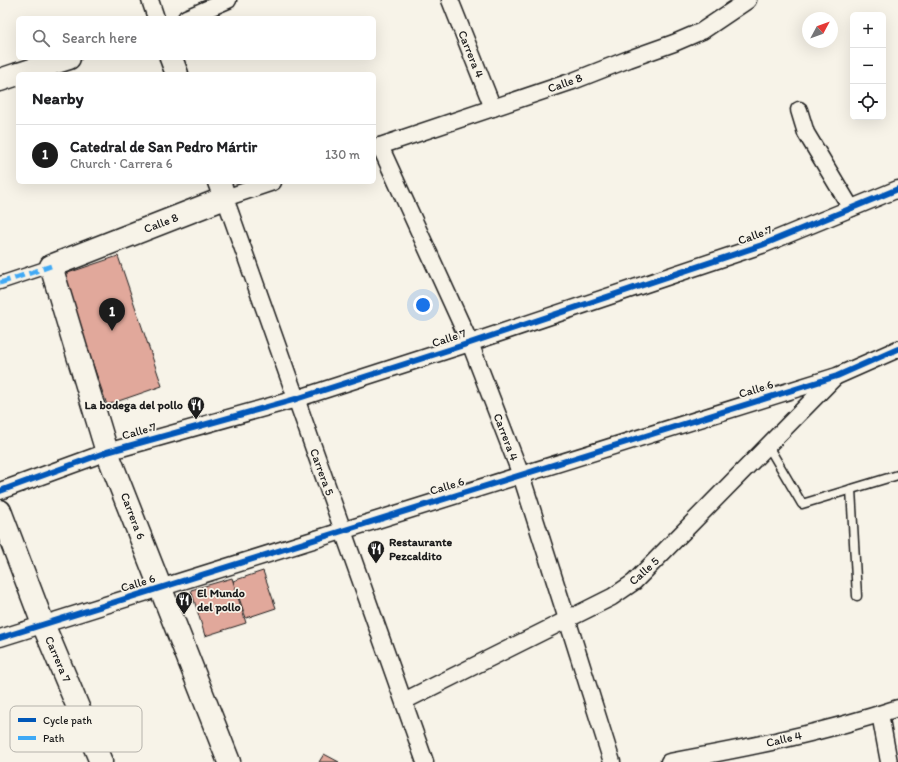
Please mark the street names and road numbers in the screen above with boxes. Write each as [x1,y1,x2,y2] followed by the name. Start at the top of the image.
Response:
[455,28,487,80] street label: Carrera 4
[546,70,585,96] street label: Calle 8
[142,210,181,236] street label: Calle 8
[736,222,774,248] street label: Calle 7
[430,326,468,350] street label: Calle 7
[737,377,775,401] street label: Calle 6
[491,411,521,463] street label: Carrera 4
[120,419,158,443] street label: Calle 7
[307,447,337,497] street label: Carrera 5
[428,474,466,498] street label: Calle 6
[118,491,148,541] street label: Carrera 6
[626,554,662,588] street label: Calle 5
[119,571,157,595] street label: Calle 6
[42,634,74,684] street label: Carrera 7
[765,728,803,750] street label: Calle 4

